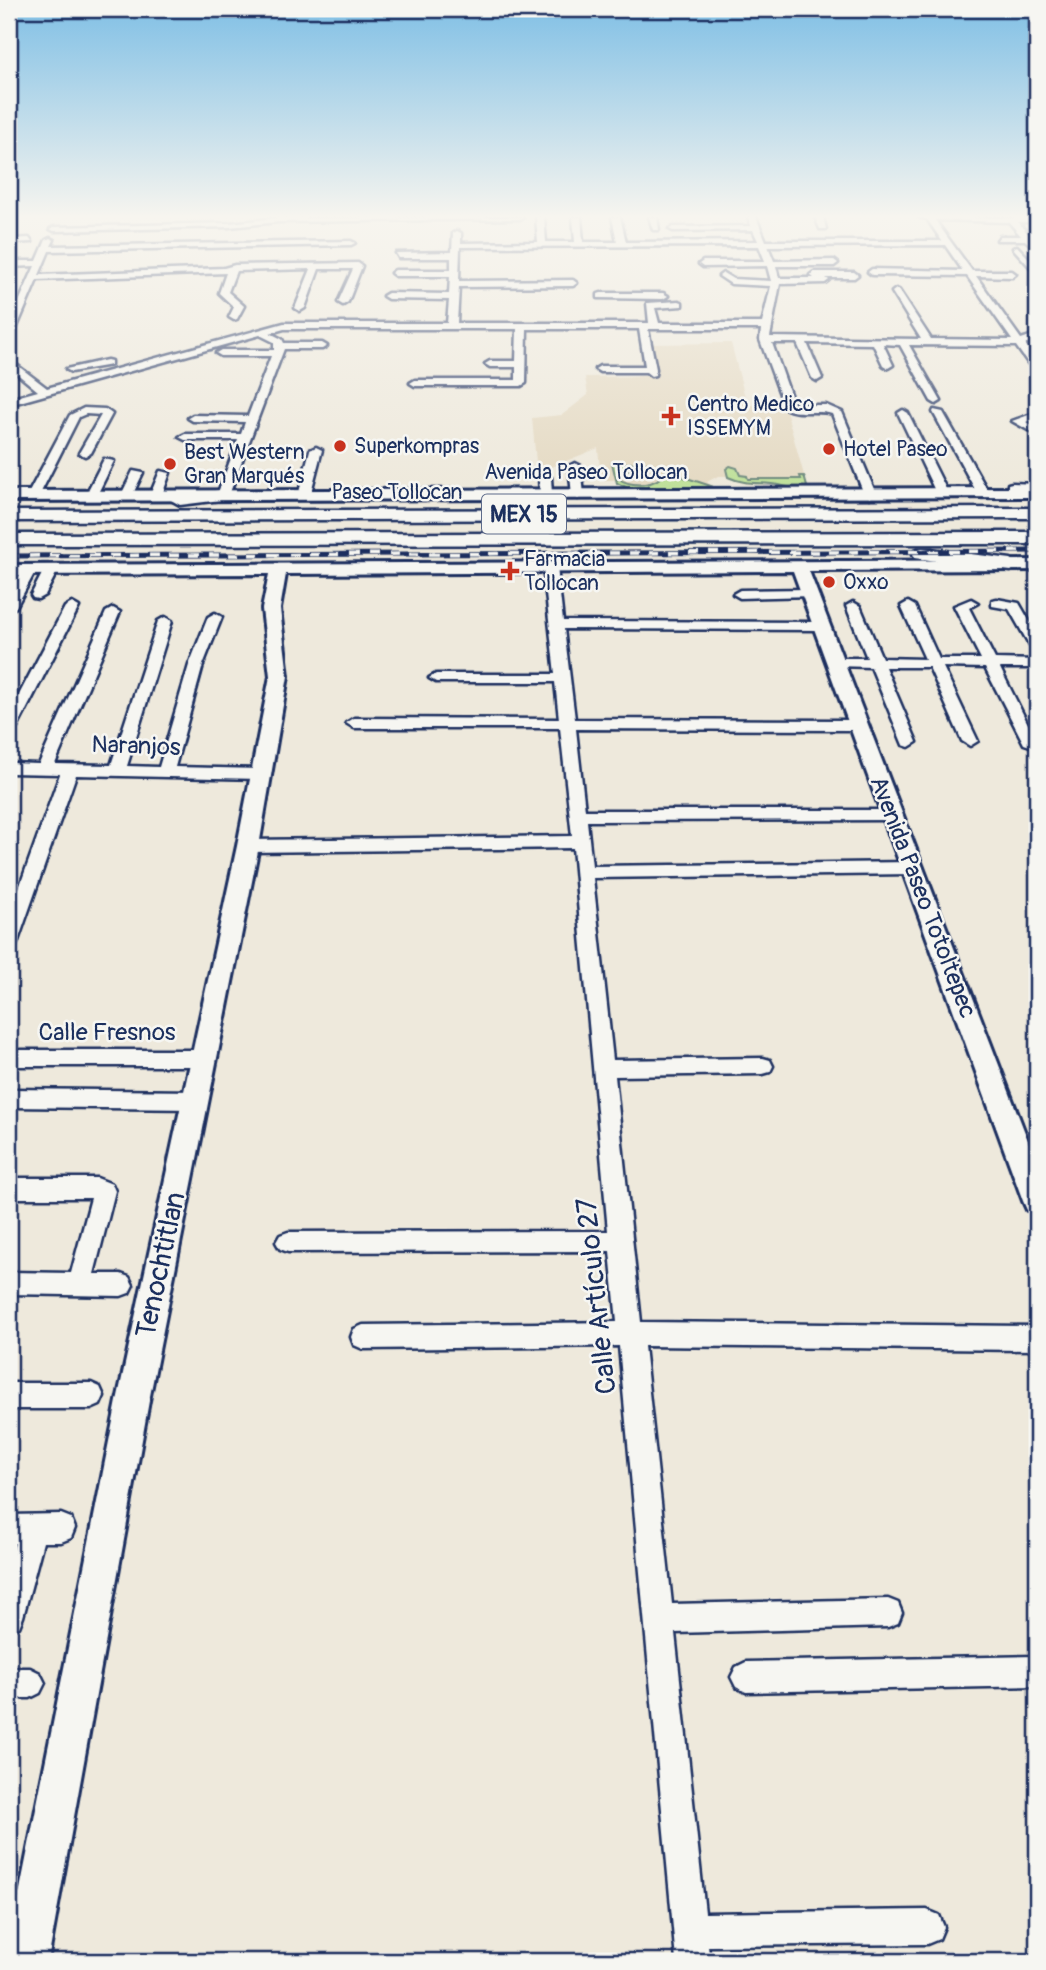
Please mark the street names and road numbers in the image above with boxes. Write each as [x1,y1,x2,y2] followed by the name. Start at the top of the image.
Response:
[484,459,688,486] street label: Avenida Paseo Tollocan
[331,479,463,506] street label: Paseo Tollocan
[482,494,566,534] road number: MEX 15
[91,730,181,762] street label: Naranjos
[863,772,983,1022] street label: Avenida Paseo Totoltepec
[38,1018,176,1047] street label: Calle Fresnos
[128,1189,194,1341] street label: Tenochtitlan
[569,1196,625,1396] street label: Calle Artículo 27

